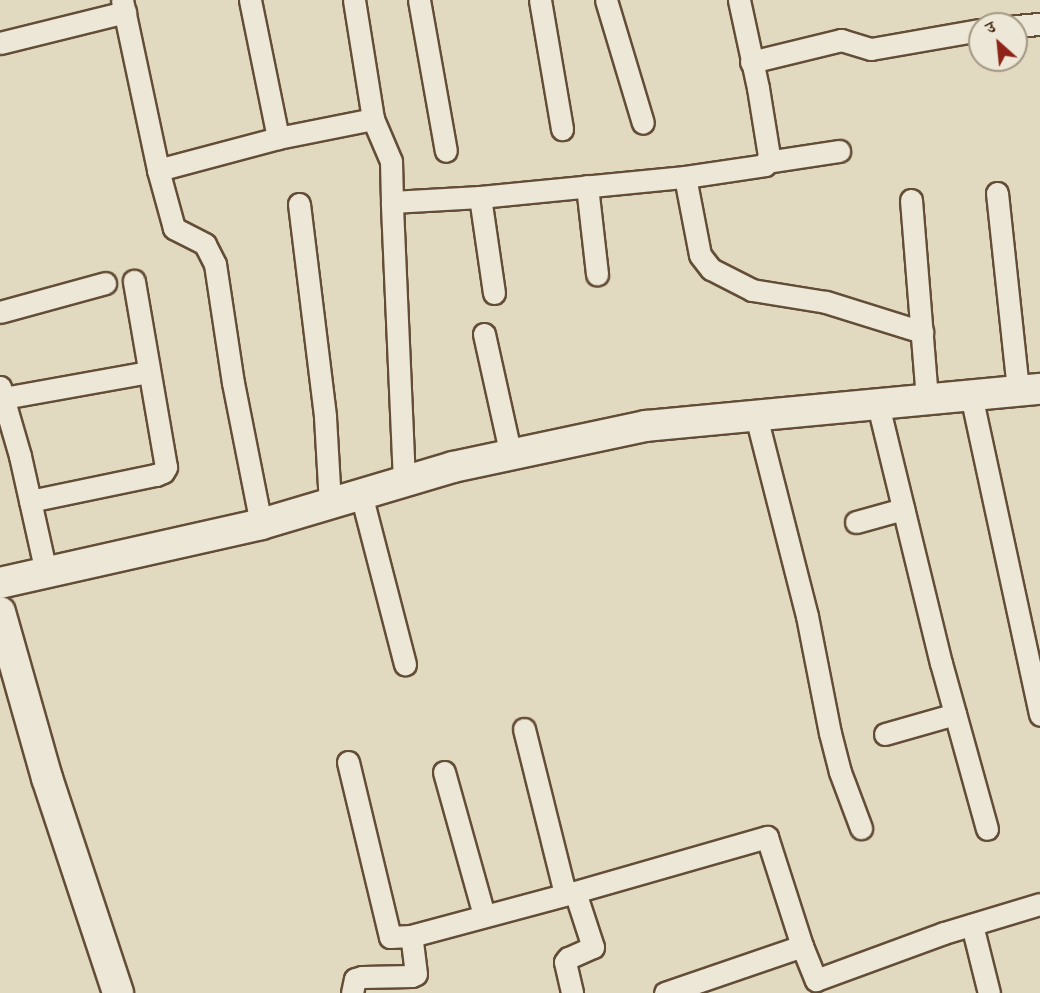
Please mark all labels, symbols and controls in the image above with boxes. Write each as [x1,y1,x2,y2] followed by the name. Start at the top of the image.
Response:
[968,12,1028,72] north arrow
[982,16,999,39] text: उ

